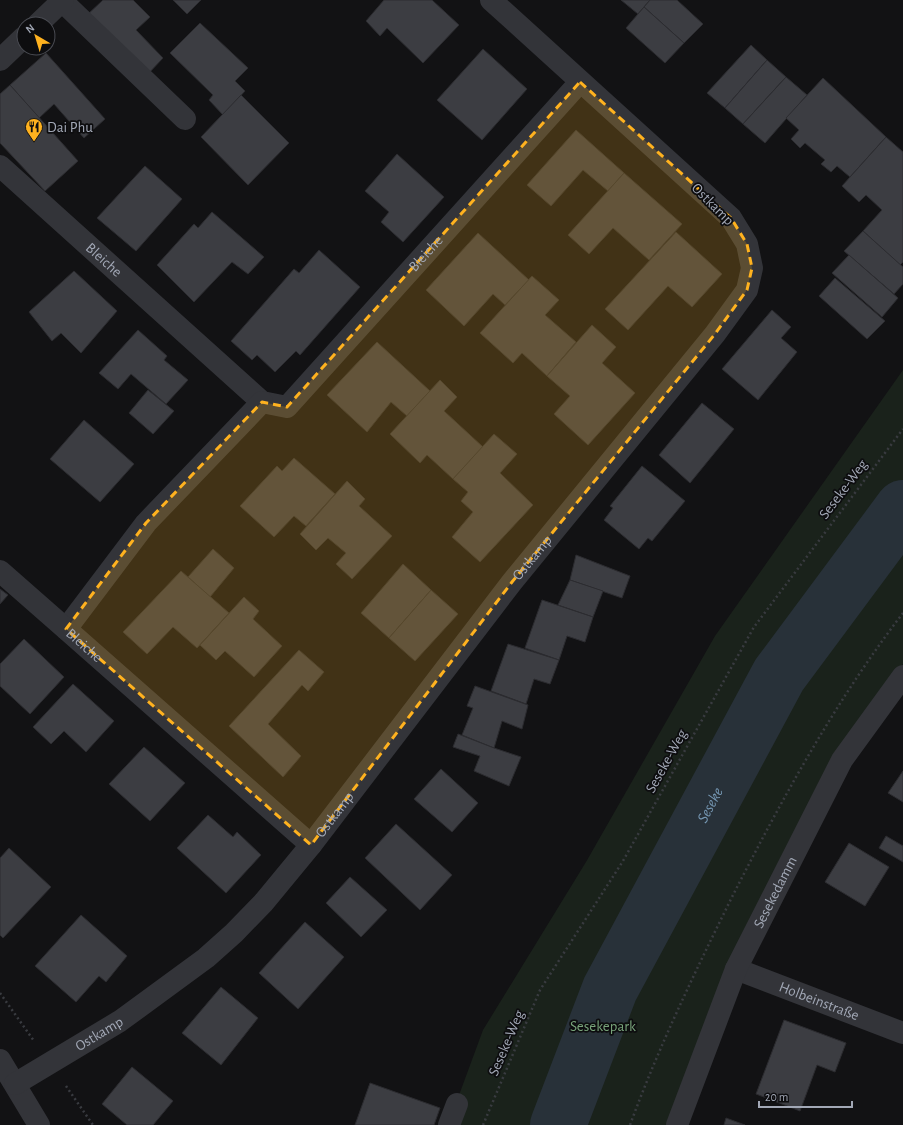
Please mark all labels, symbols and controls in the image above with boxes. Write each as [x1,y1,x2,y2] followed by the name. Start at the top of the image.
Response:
[16,16,56,56] north arrow
[24,22,37,35] text: N
[24,117,44,142] restaurant icon: Dai Phu
[47,120,93,135] place label: Dai Phu
[689,180,737,228] street label: Ostkamp
[406,233,446,275] street label: Bleiche
[83,240,125,280] street label: Bleiche
[816,456,871,522] street label: Seseke-Weg
[510,533,555,583] street label: Ostkamp
[63,626,105,665] street label: Bleiche
[643,726,690,795] street label: Seseke-Weg
[694,785,726,825] water label: Seseke
[313,789,357,840] street label: Ostkamp
[751,854,800,931] street label: Sesekedamm
[777,979,861,1023] street label: Holbeinstraße
[486,1007,527,1078] street label: Seseke-Weg
[73,1014,126,1054] street label: Ostkamp
[570,1019,636,1034] park label: Sesekepark
[759,1083,852,1109] scale bar
[765,1091,788,1103] text: 20 m

